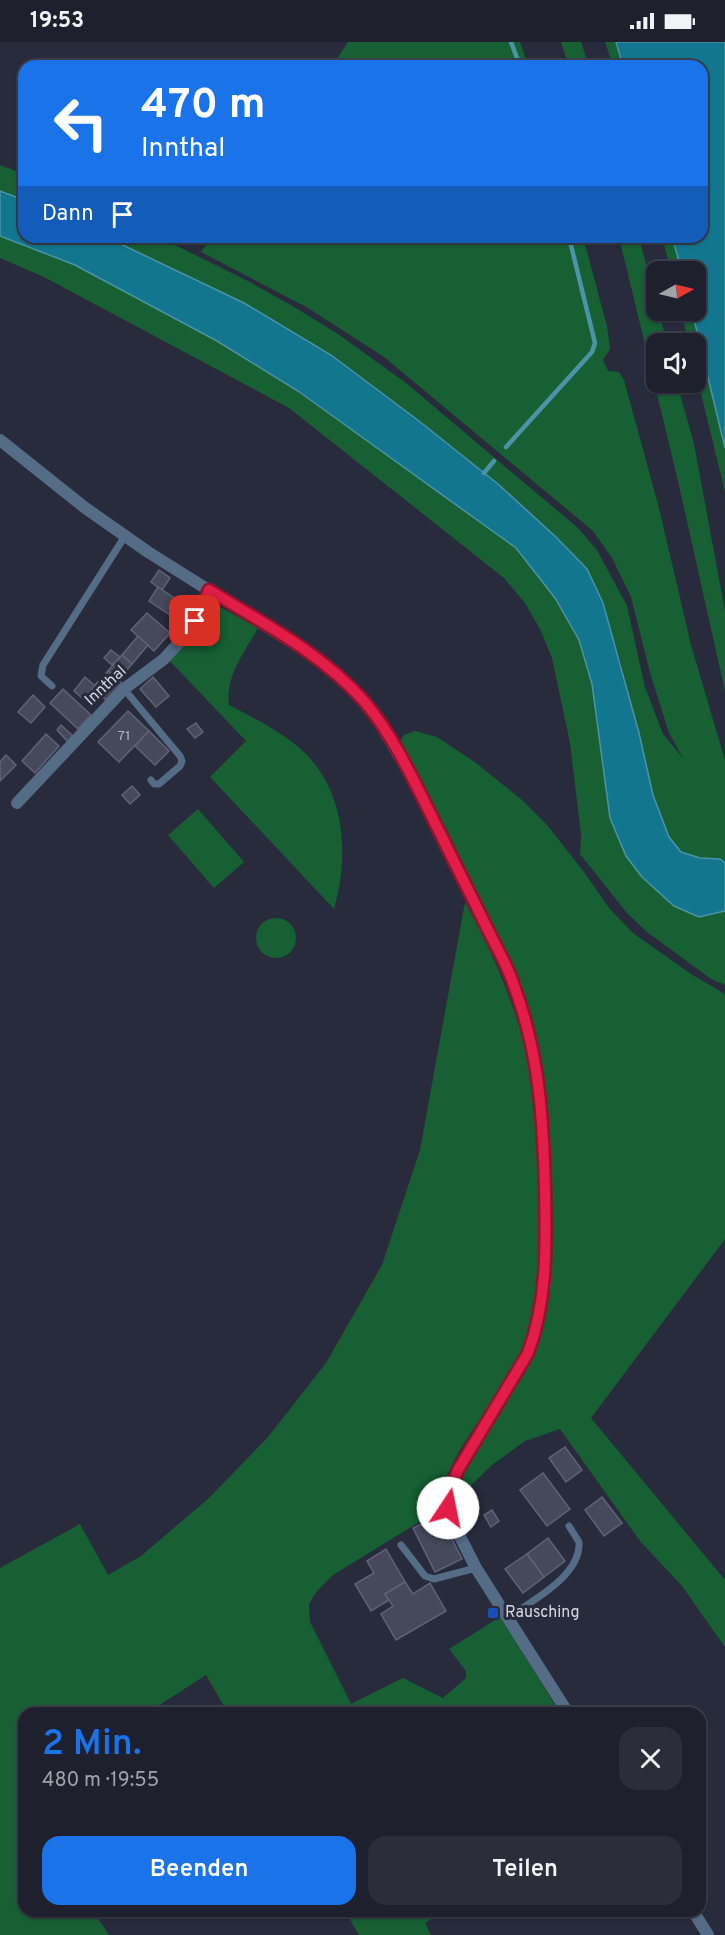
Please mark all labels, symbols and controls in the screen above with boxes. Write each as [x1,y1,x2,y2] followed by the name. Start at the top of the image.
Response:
[30,8,84,35] text: 19:53
[141,80,266,133] text: 470 m
[42,84,120,162] icon: left
[141,132,225,166] text: Innthal
[106,198,139,231] icon: arrive
[42,201,94,228] text: Dann
[646,261,706,321] north arrow
[646,261,706,393] map controls
[646,333,706,393] button: sound
[169,595,220,646] pin
[178,604,211,637] icon: arrive
[81,662,131,710] street label: Innthal
[118,728,130,745] house number: 71
[416,1476,480,1540] position arrow
[505,1603,580,1623] place label: Rausching
[486,1606,500,1620] marker: Rausching
[42,1722,141,1768] text: 2 Min.
[619,1727,682,1790] button: close
[42,1768,159,1794] text: 480 m · 19:55
[42,1836,356,1905] button: Beenden
[368,1836,682,1905] button: Teilen

